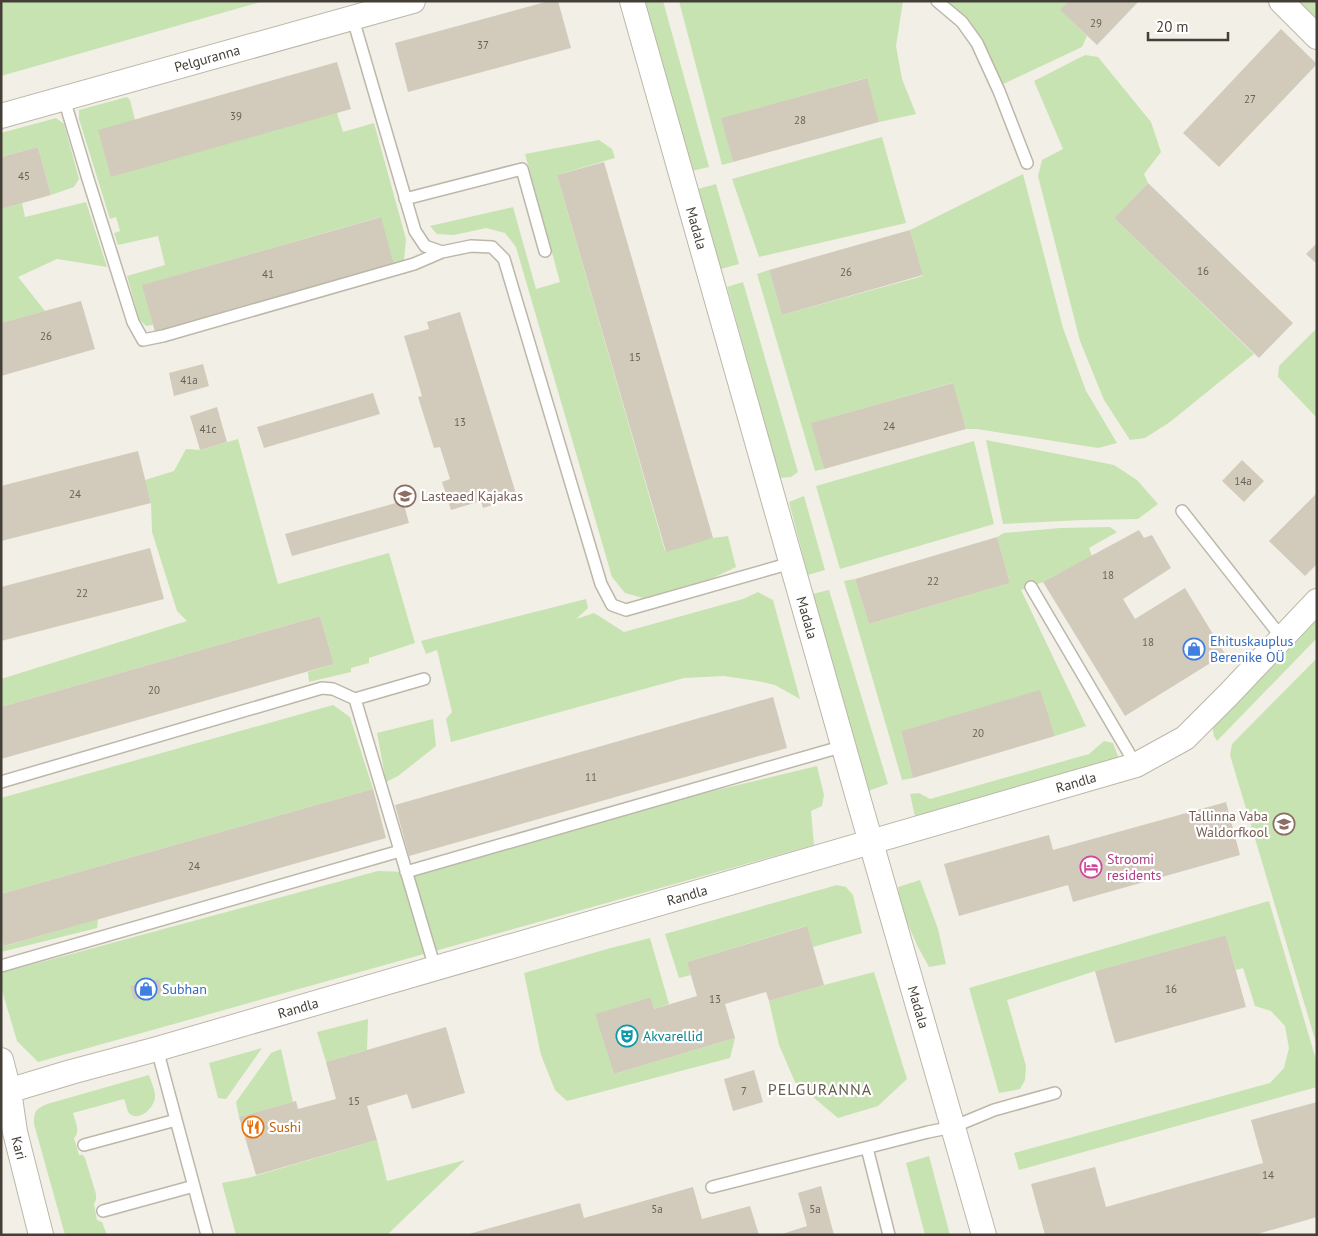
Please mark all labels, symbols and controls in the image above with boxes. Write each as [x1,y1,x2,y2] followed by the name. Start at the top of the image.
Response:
[1148,10,1228,42] scale bar
[1090,16,1102,30] house number: 29
[1156,17,1189,36] text: 20 m
[477,38,489,52] house number: 37
[172,41,242,76] street label: Pelguranna
[1244,92,1256,106] house number: 27
[230,109,242,123] house number: 39
[794,113,806,127] house number: 28
[18,169,30,183] house number: 45
[682,205,711,252] street label: Madala
[1197,264,1209,278] house number: 16
[840,265,852,279] house number: 26
[262,267,274,281] house number: 41
[40,329,52,343] house number: 26
[629,350,641,364] house number: 15
[180,373,198,387] house number: 41a
[454,415,466,429] house number: 13
[883,419,895,433] house number: 24
[200,422,217,436] house number: 41c
[1234,474,1252,488] house number: 14a
[393,484,417,508] school or university icon: Lasteaed Kajakas
[69,487,81,501] house number: 24
[421,487,523,505] place label: Lasteaed Kajakas
[1102,568,1114,582] house number: 18
[927,574,939,588] house number: 22
[76,586,88,600] house number: 22
[792,594,822,641] street label: Madala
[1210,632,1294,666] place label: Ehituskauplus Berenike OÜ
[1142,635,1154,649] house number: 18
[1182,637,1206,661] shop icon: Ehituskauplus Berenike OÜ
[148,683,160,697] house number: 20
[972,726,984,740] house number: 20
[1054,768,1098,797] street label: Randla
[585,770,597,784] house number: 11
[1189,807,1268,841] place label: Tallinna Vaba Waldorfkool
[1272,812,1296,836] school or university icon: Tallinna Vaba Waldorfkool
[1107,850,1162,884] place label: Stroomi residents
[1079,855,1103,879] hotel icon: Stroomi residents
[188,859,200,873] house number: 24
[665,881,709,910] street label: Randla
[134,977,158,1001] shop icon: Subhan
[162,980,207,998] place label: Subhan
[1165,982,1177,996] house number: 16
[904,984,933,1031] street label: Madala
[709,992,721,1006] house number: 13
[276,994,321,1022] street label: Randla
[615,1024,639,1048] theatre icon: Akvarellid
[643,1027,703,1045] place label: Akvarellid
[768,1079,872,1099] district label: PELGURANNA
[741,1084,747,1098] house number: 7
[348,1094,360,1108] house number: 15
[241,1115,265,1139] restaurant icon: Sushi
[269,1118,301,1136] place label: Sushi
[7,1134,31,1162] street label: Kari
[1262,1168,1274,1182] house number: 14
[651,1202,663,1216] house number: 5a
[809,1202,821,1216] house number: 5a

